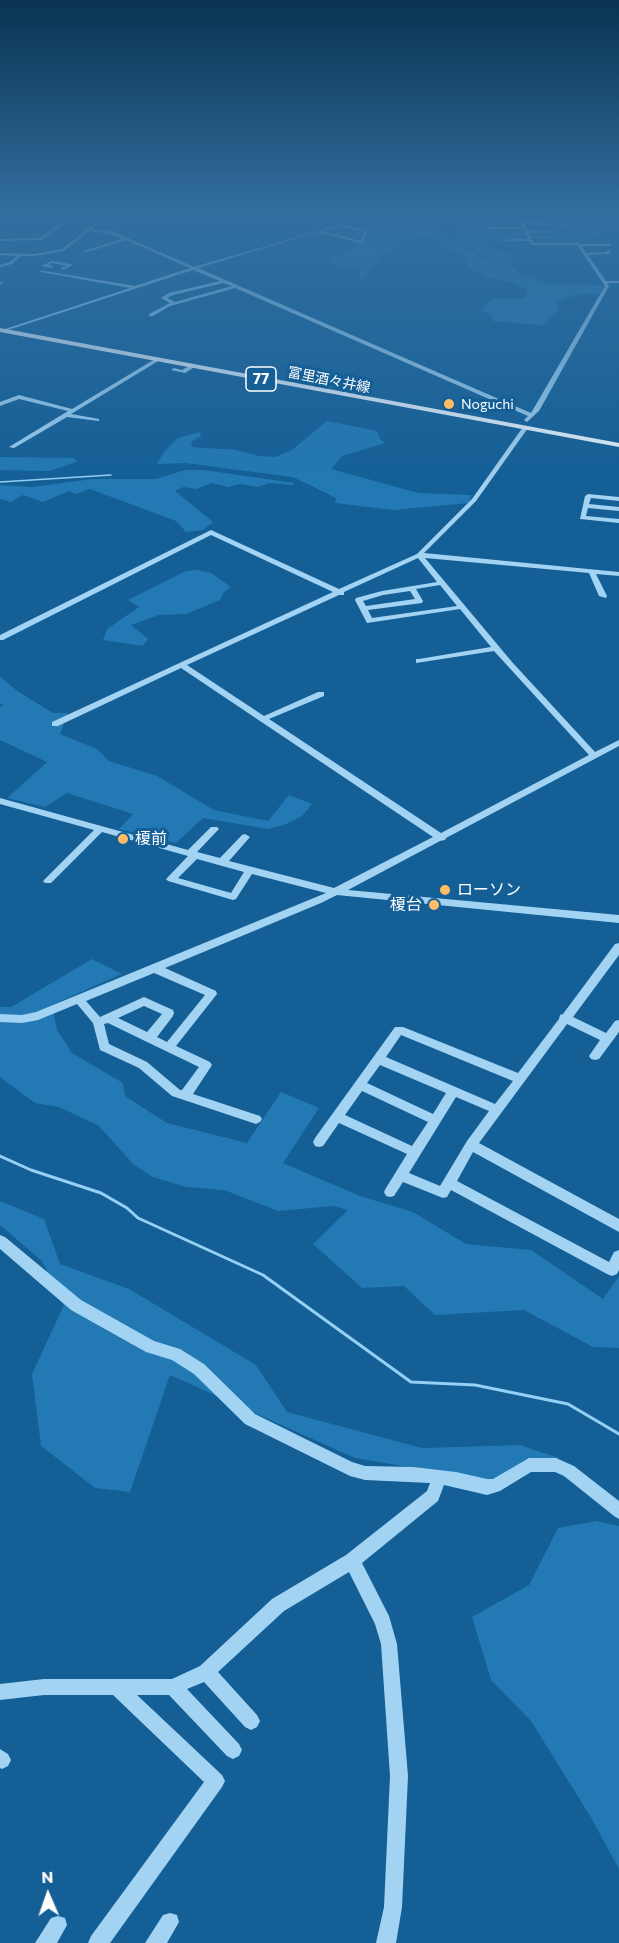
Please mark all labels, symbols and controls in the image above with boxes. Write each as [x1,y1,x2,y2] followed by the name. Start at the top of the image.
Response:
[286,364,372,396] street label: 富里酒々井線
[246,367,276,391] road number: 77
[461,396,514,412] place label: Noguchi
[442,397,456,411] marker: Noguchi
[135,829,167,849] place label: 榎前
[116,832,130,846] marker: 榎前
[457,880,521,900] place label: ローソン
[438,883,452,897] marker: ローソン
[390,895,422,915] place label: 榎台
[427,898,441,912] marker: 榎台
[18,1865,78,1925] north arrow
[41,1867,54,1886] text: N

